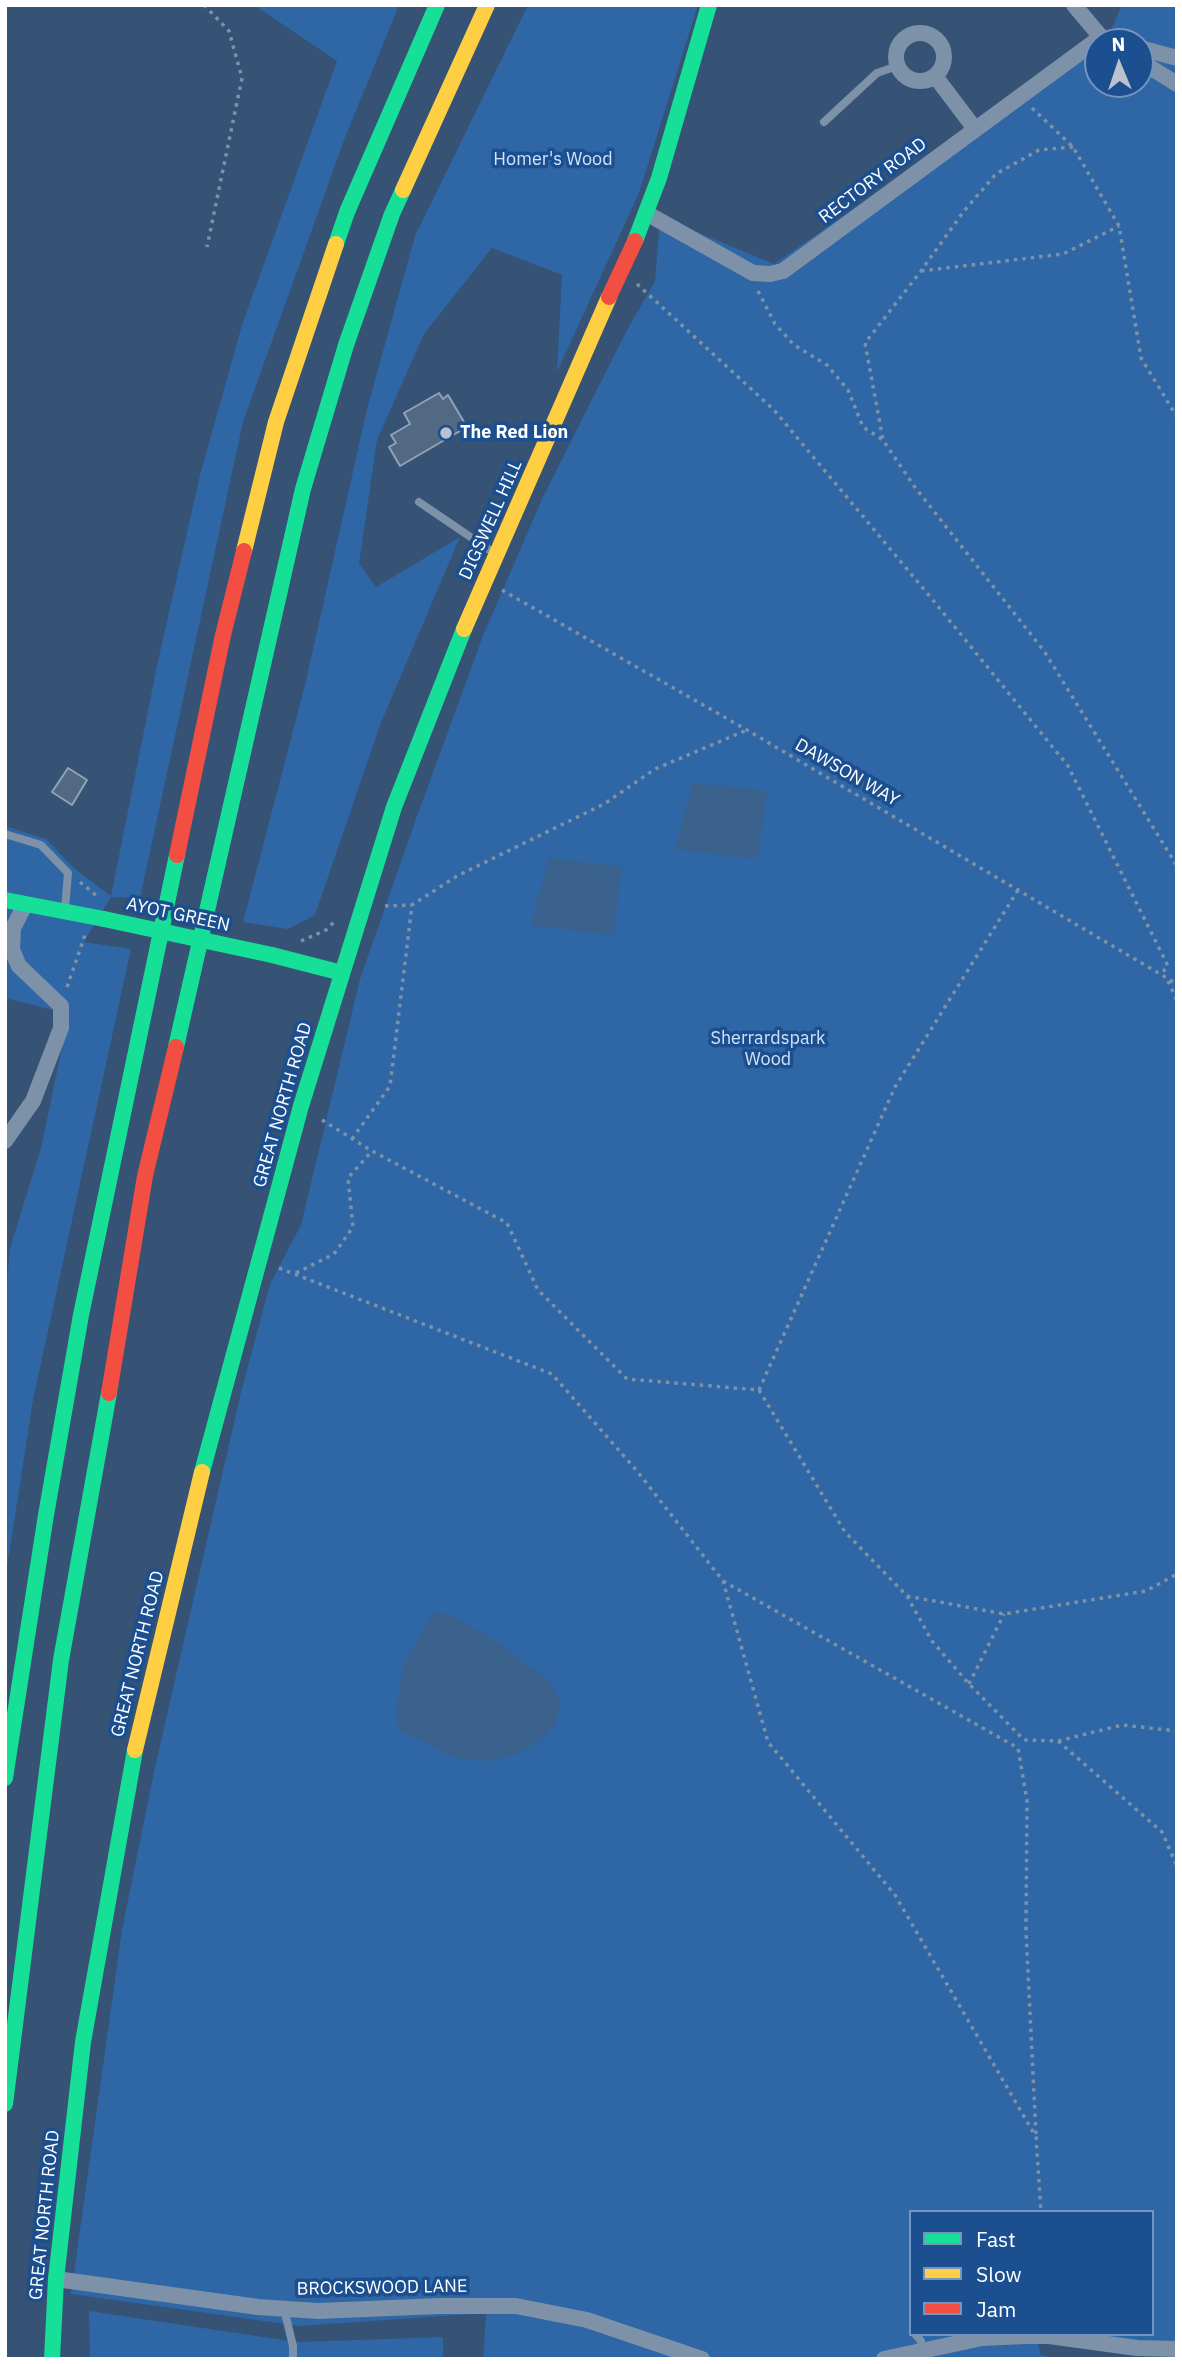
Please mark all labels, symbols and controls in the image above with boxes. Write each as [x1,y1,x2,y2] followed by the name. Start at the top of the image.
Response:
[1084,28,1154,98] north arrow
[1111,32,1126,56] text: N
[815,134,931,228] street label: RECTORY ROAD
[493,149,613,171] park label: Homer's Wood
[460,422,568,444] place label: The Red Lion
[438,425,454,441] marker: The Red Lion
[455,457,527,583] street label: DIGSWELL HILL
[791,734,903,812] street label: DAWSON WAY
[124,893,232,937] street label: AYOT GREEN
[249,1020,317,1190] street label: GREAT NORTH ROAD
[710,1028,826,1070] park label: Sherrardspark Wood
[107,1569,169,1739] street label: GREAT NORTH ROAD
[25,2129,65,2301] street label: GREAT NORTH ROAD
[909,2210,1154,2336] legend
[976,2225,1016,2253] text: Fast
[976,2260,1022,2288] text: Slow
[296,2276,468,2300] street label: BROCKSWOOD LANE
[976,2295,1016,2323] text: Jam

